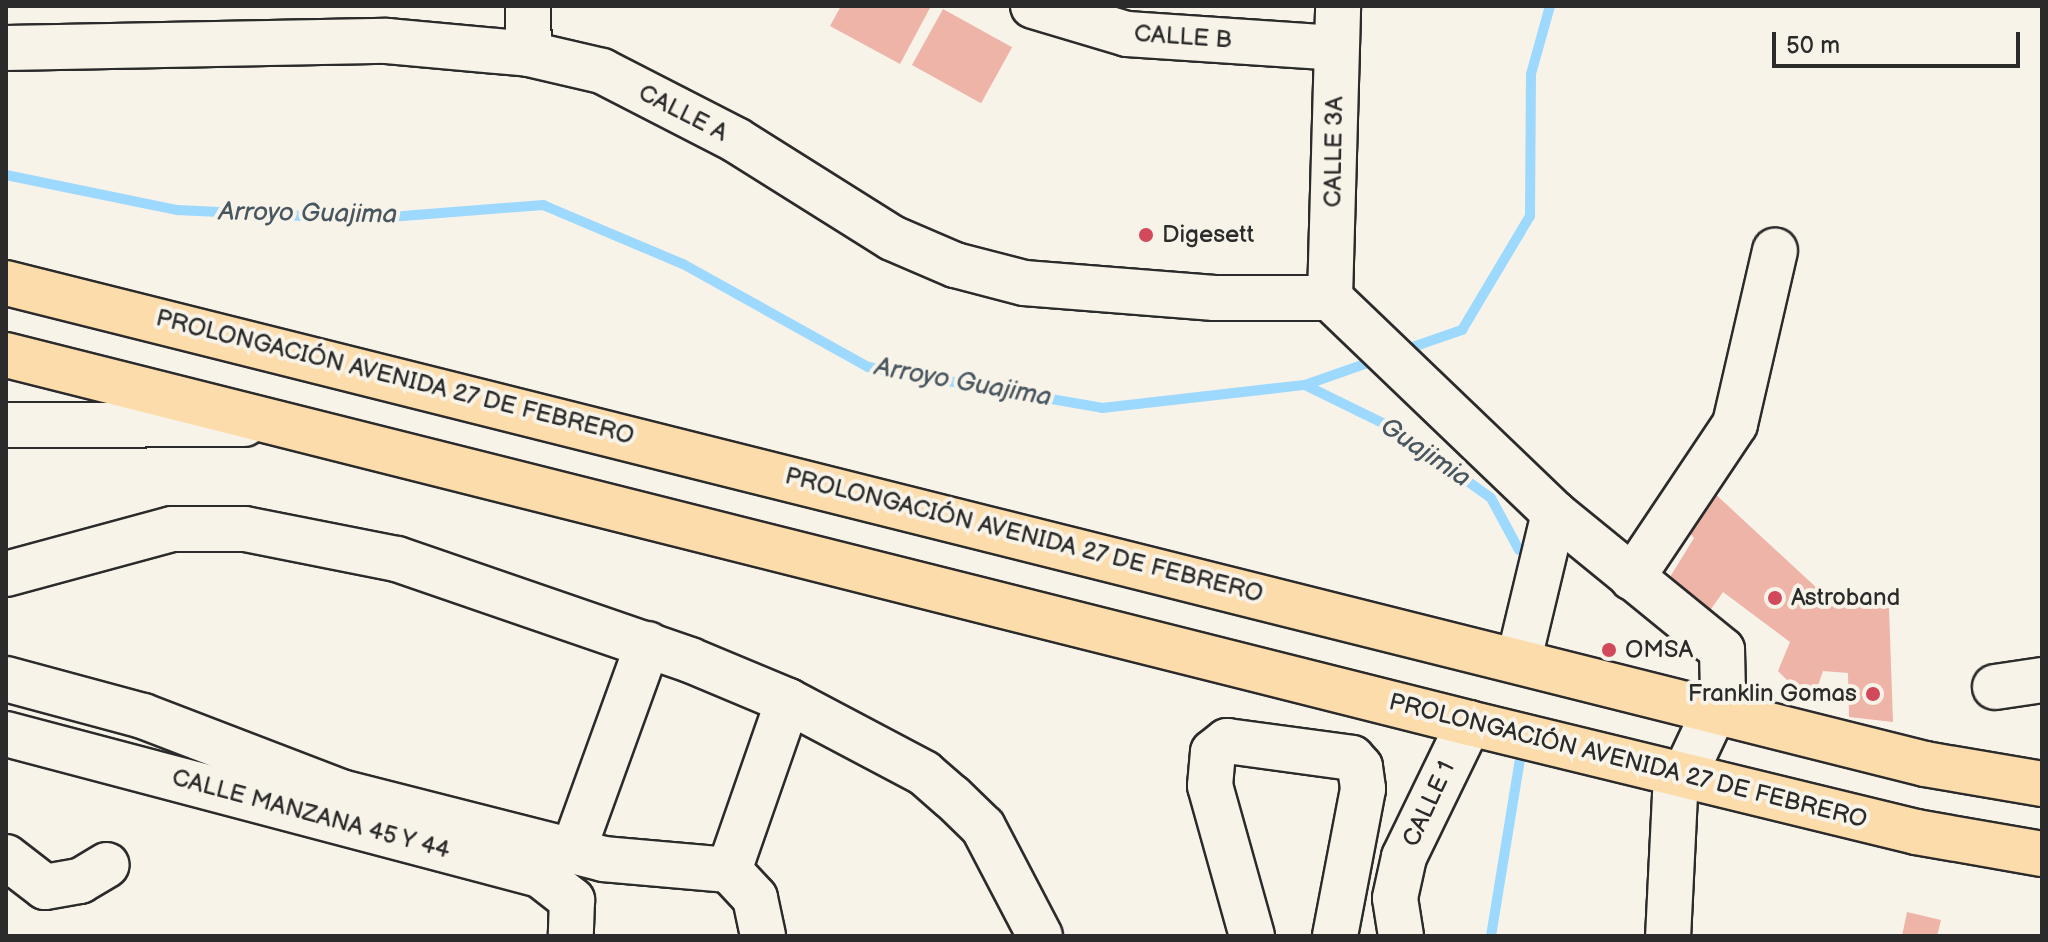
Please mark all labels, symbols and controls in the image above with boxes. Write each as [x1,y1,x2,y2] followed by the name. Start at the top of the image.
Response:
[1776,16,2024,66] scale bar
[1133,19,1233,55] street label: CALLE B
[1786,31,1840,60] text: 50 m
[634,78,732,148] street label: CALLE A
[1319,96,1349,208] street label: CALLE 3A
[218,197,398,231] water label: Arroyo Guajima
[1162,221,1254,249] place label: Digesett
[1137,226,1155,244] marker: Digesett
[152,303,638,451] street label: PROLONGACIÓN AVENIDA 27 DE FEBRERO
[872,352,1054,414] water label: Arroyo Guajima
[1374,411,1476,495] water label: Guajimia
[781,461,1267,609] street label: PROLONGACIÓN AVENIDA 27 DE FEBRERO
[1791,584,1900,612] place label: Astroband
[1766,589,1784,607] marker: Astroband
[1625,636,1693,664] place label: OMSA
[1600,641,1618,659] marker: OMSA
[1688,680,1857,708] place label: Franklin Gomas
[1864,685,1882,703] marker: Franklin Gomas
[1385,687,1871,835] street label: PROLONGACIÓN AVENIDA 27 DE FEBRERO
[1397,757,1461,851] street label: CALLE 1
[168,763,454,865] street label: CALLE MANZANA 45 Y 44

